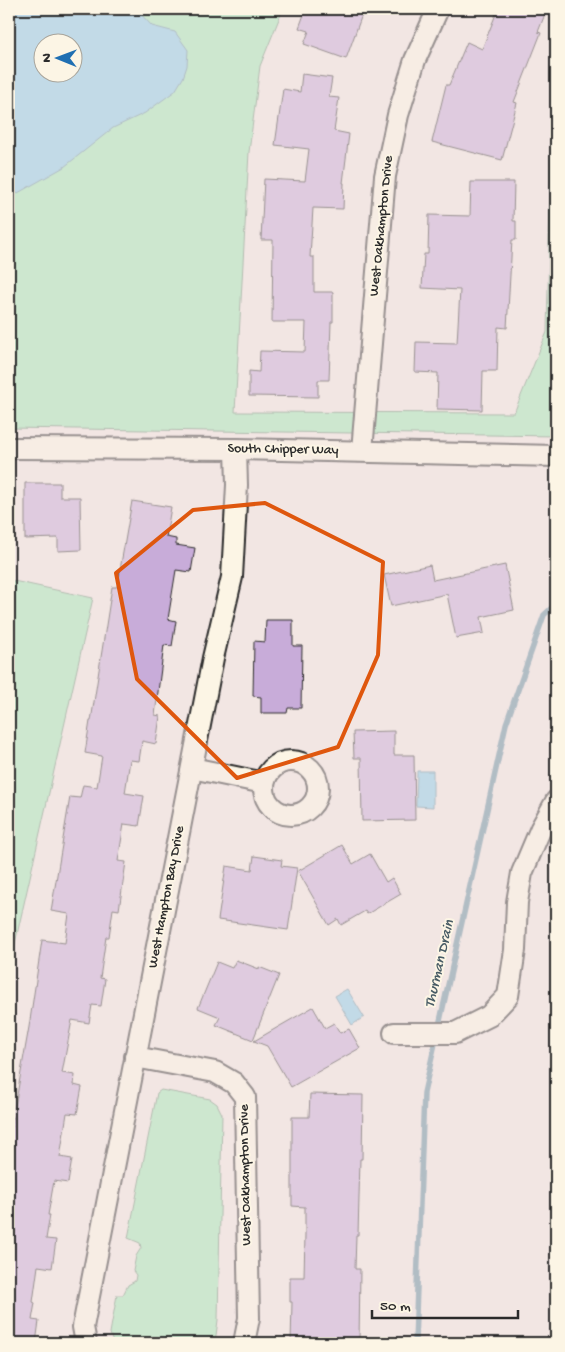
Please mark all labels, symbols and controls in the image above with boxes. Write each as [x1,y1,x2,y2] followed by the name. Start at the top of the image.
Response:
[32,32,82,82] north arrow
[39,53,56,63] text: N
[366,154,398,297] street label: West Oakhampton Drive
[227,441,339,459] street label: South Chipper Way
[145,824,189,970] street label: West Hampton Bay Drive
[421,917,459,1010] water label: Thurman Drain
[236,1103,256,1246] street label: West Oakhampton Drive
[372,1287,519,1319] scale bar
[380,1298,411,1316] text: 50 m

